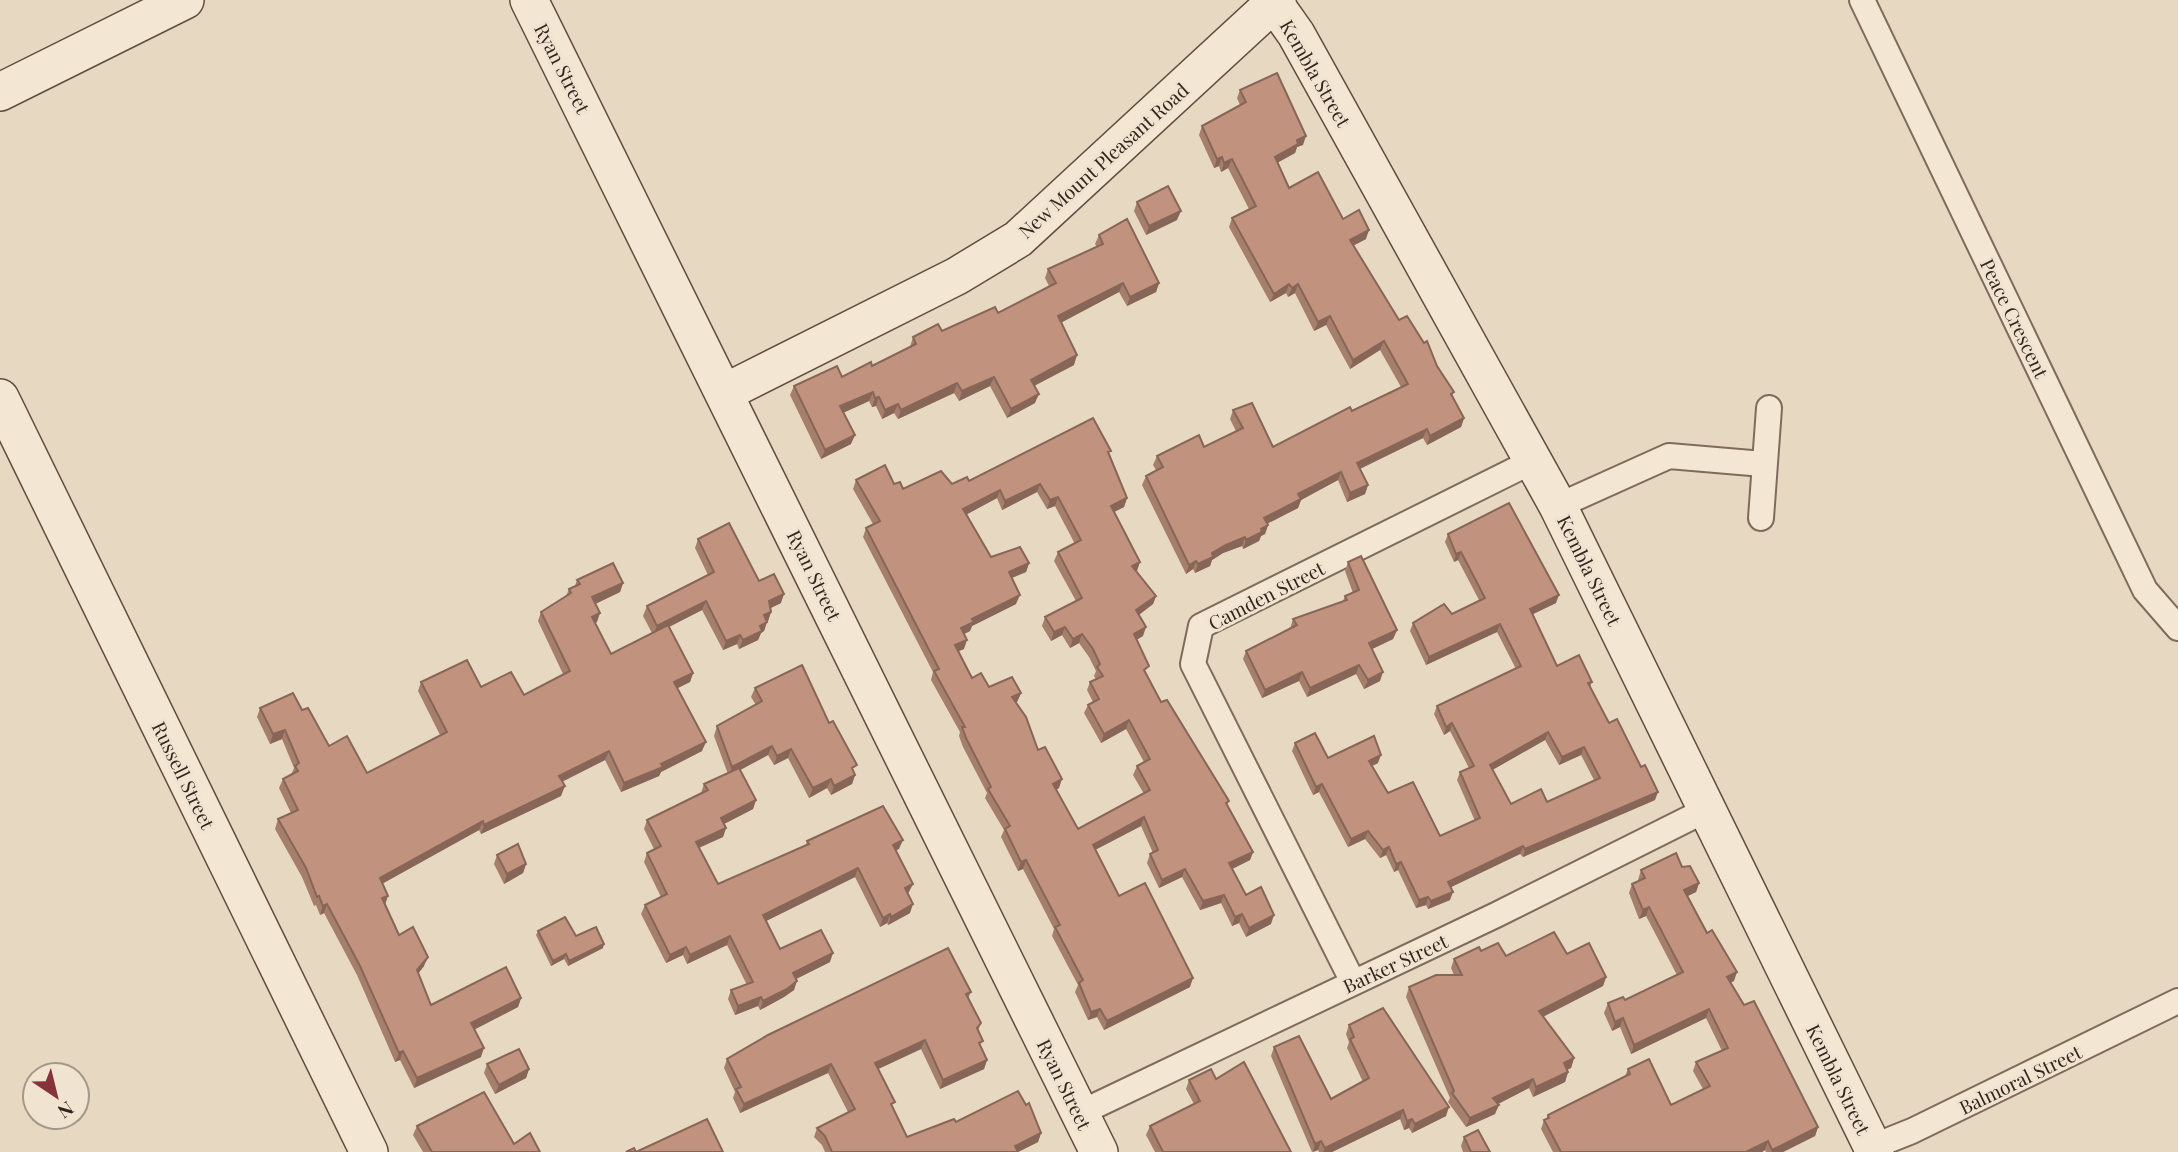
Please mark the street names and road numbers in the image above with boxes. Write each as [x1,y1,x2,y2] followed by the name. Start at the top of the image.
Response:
[1275,15,1357,132] street label: Kembla Street
[529,18,597,118] street label: Ryan Street
[1012,77,1194,243] street label: New Mount Pleasant Road
[1975,254,2055,382] street label: Peace Crescent
[1552,510,1628,630] street label: Kembla Street
[782,525,848,625] street label: Ryan Street
[1203,554,1329,635] street label: Camden Street
[147,717,221,833] street label: Russell Street
[1338,927,1452,999] street label: Barker Street
[1801,1019,1877,1139] street label: Kembla Street
[1032,1034,1098,1134] street label: Ryan Street
[1954,1038,2086,1120] street label: Balmoral Street

